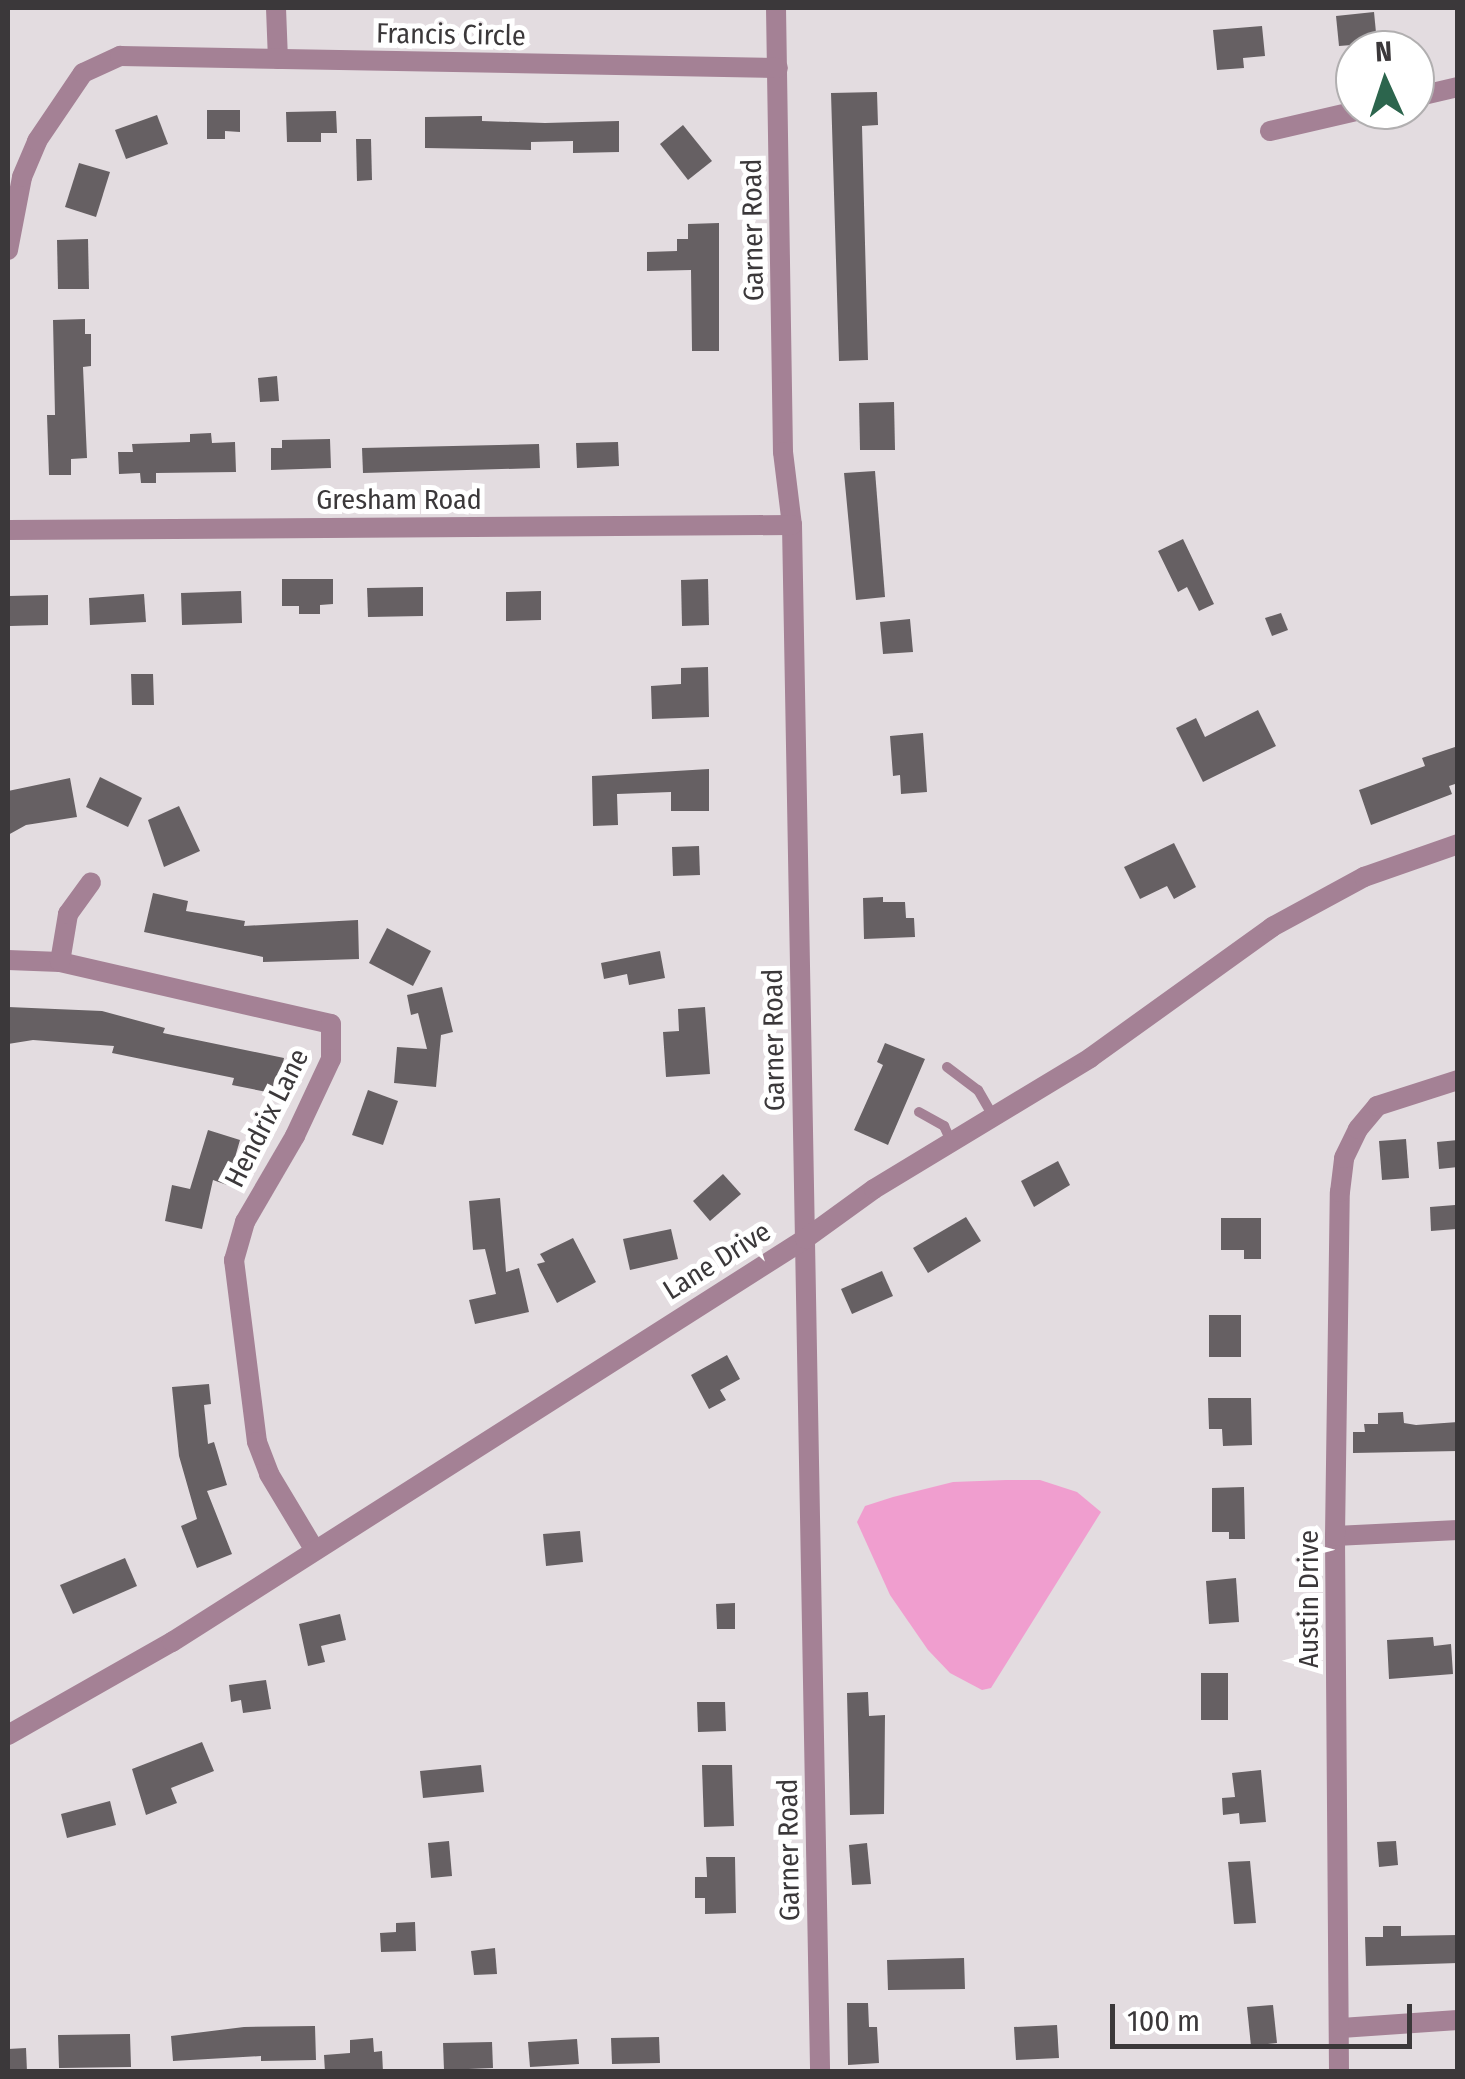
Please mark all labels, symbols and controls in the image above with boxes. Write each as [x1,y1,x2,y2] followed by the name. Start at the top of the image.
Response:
[376,17,526,53] street label: Francis Circle
[1335,30,1435,130] north arrow
[1374,35,1393,68] text: N
[735,158,771,302] street label: Garner Road
[316,483,482,517] street label: Gresham Road
[756,968,792,1112] street label: Garner Road
[218,1043,316,1193] street label: Hendrix Lane
[657,1215,777,1307] street label: Lane Drive
[1292,1530,1326,1668] street label: Austin Drive
[771,1778,807,1922] street label: Garner Road
[1115,1984,1418,2046] scale bar
[1127,2003,1200,2039] text: 100 m

